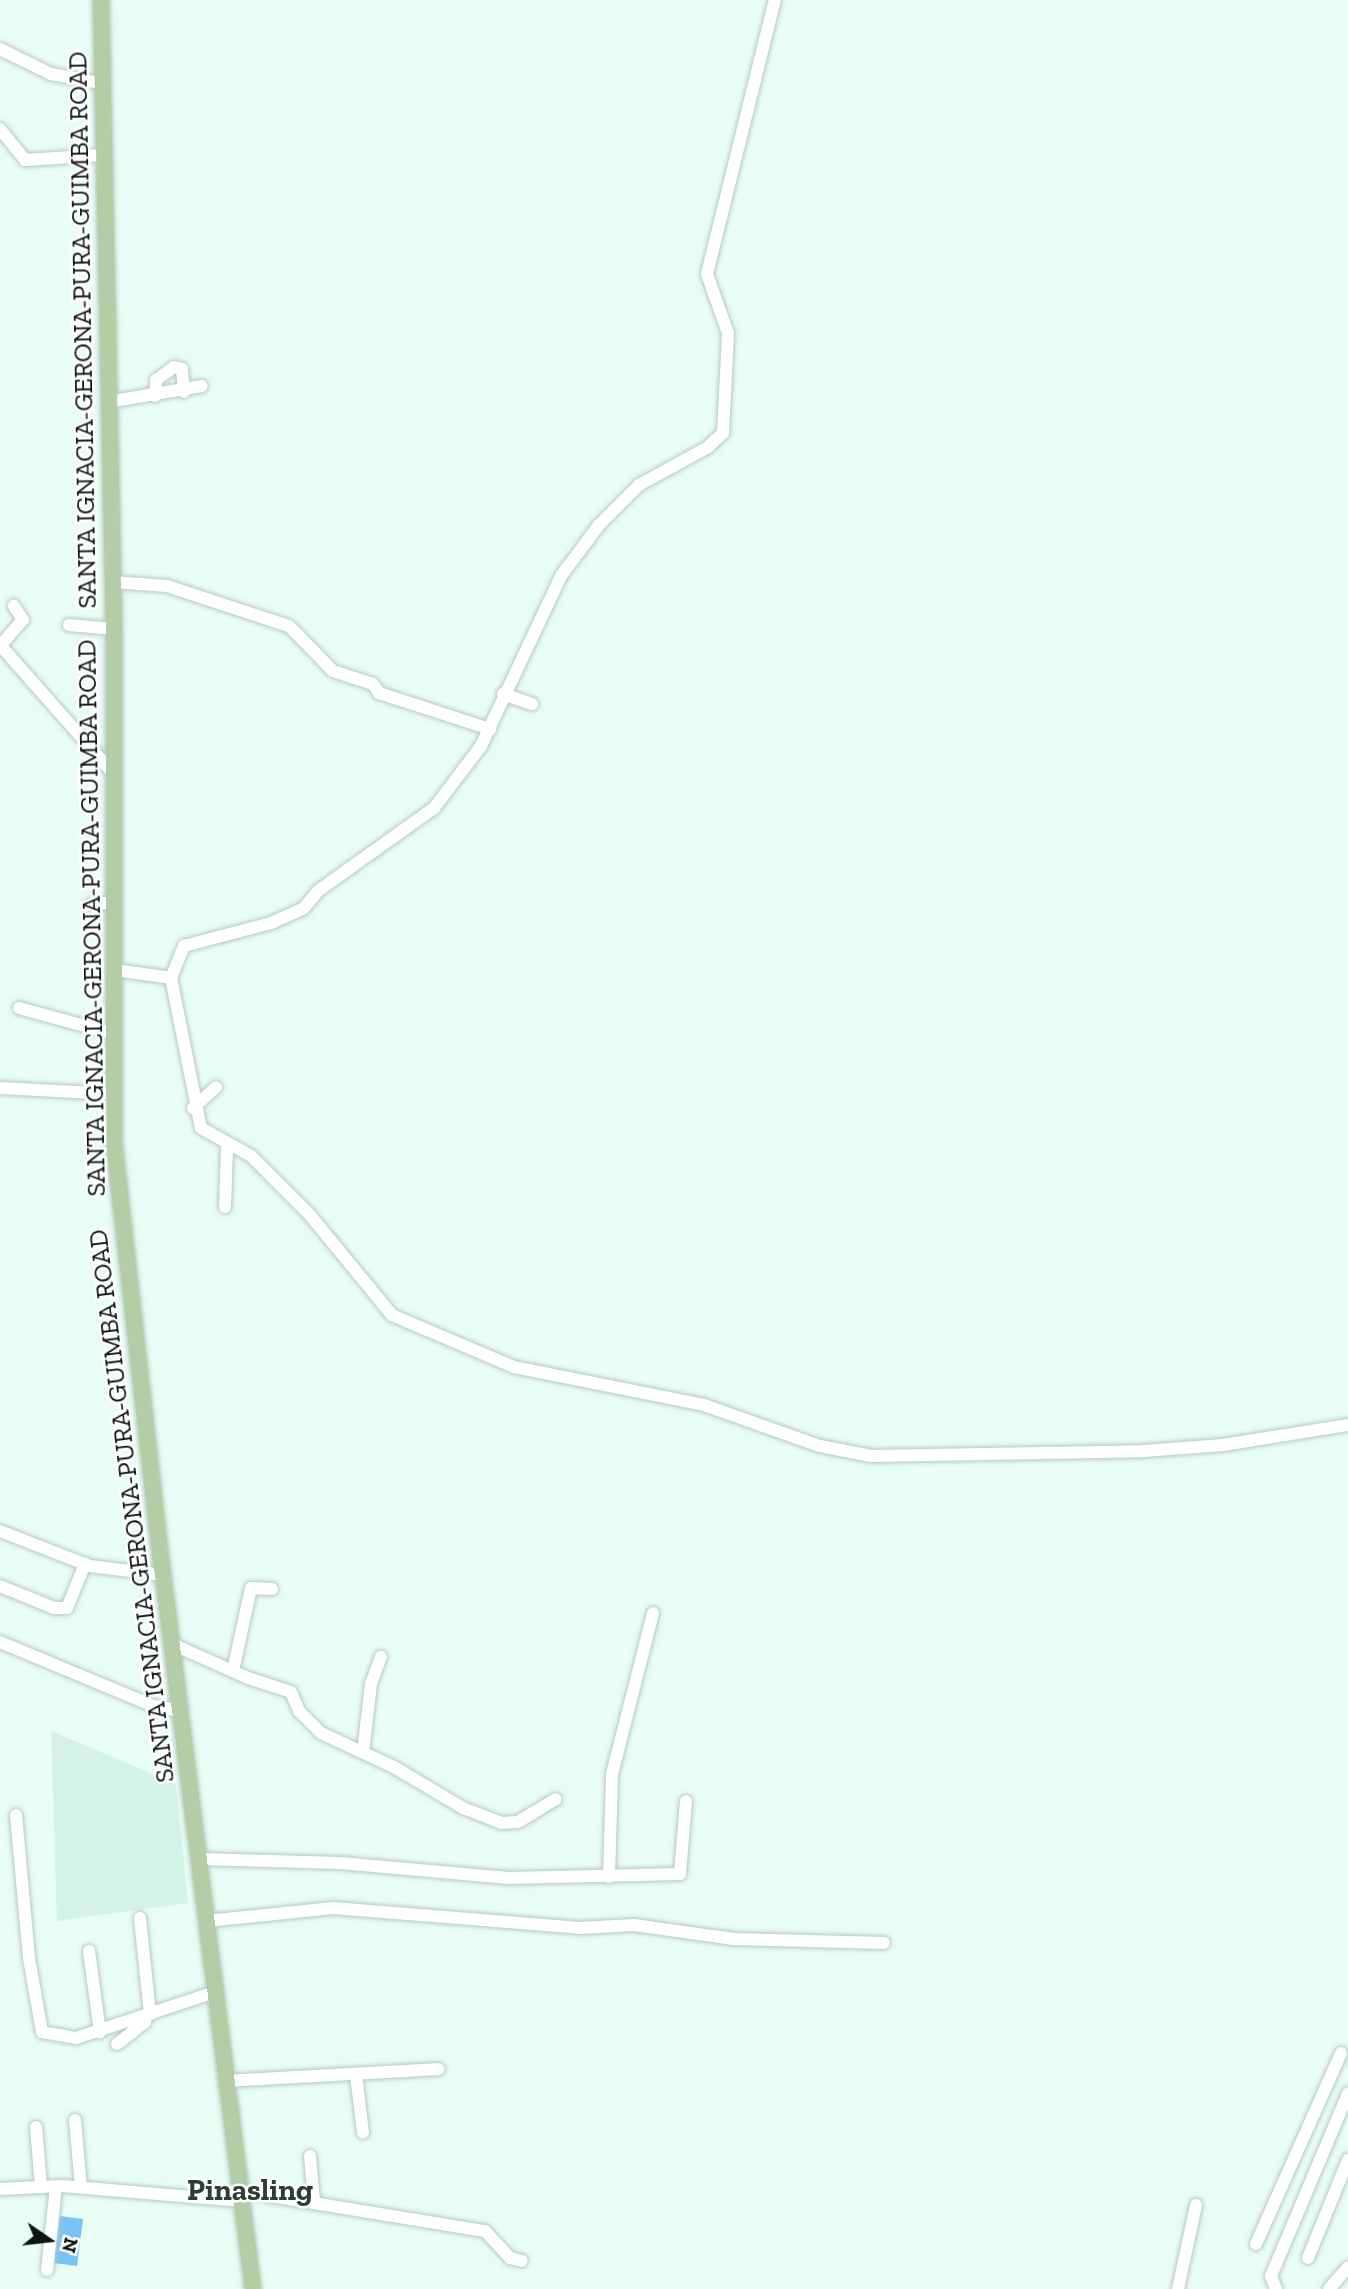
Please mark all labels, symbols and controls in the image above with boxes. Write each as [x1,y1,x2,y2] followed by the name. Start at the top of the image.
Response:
[63,50,103,610] street label: SANTA IGNACIA-GERONA-PURA-GUIMBA ROAD
[72,638,112,1198] street label: SANTA IGNACIA-GERONA-PURA-GUIMBA ROAD
[82,1227,182,1785] street label: SANTA IGNACIA-GERONA-PURA-GUIMBA ROAD
[187,2172,313,2208] district label: Pinasling
[14,2205,84,2275] north arrow
[57,2235,83,2255] text: N

